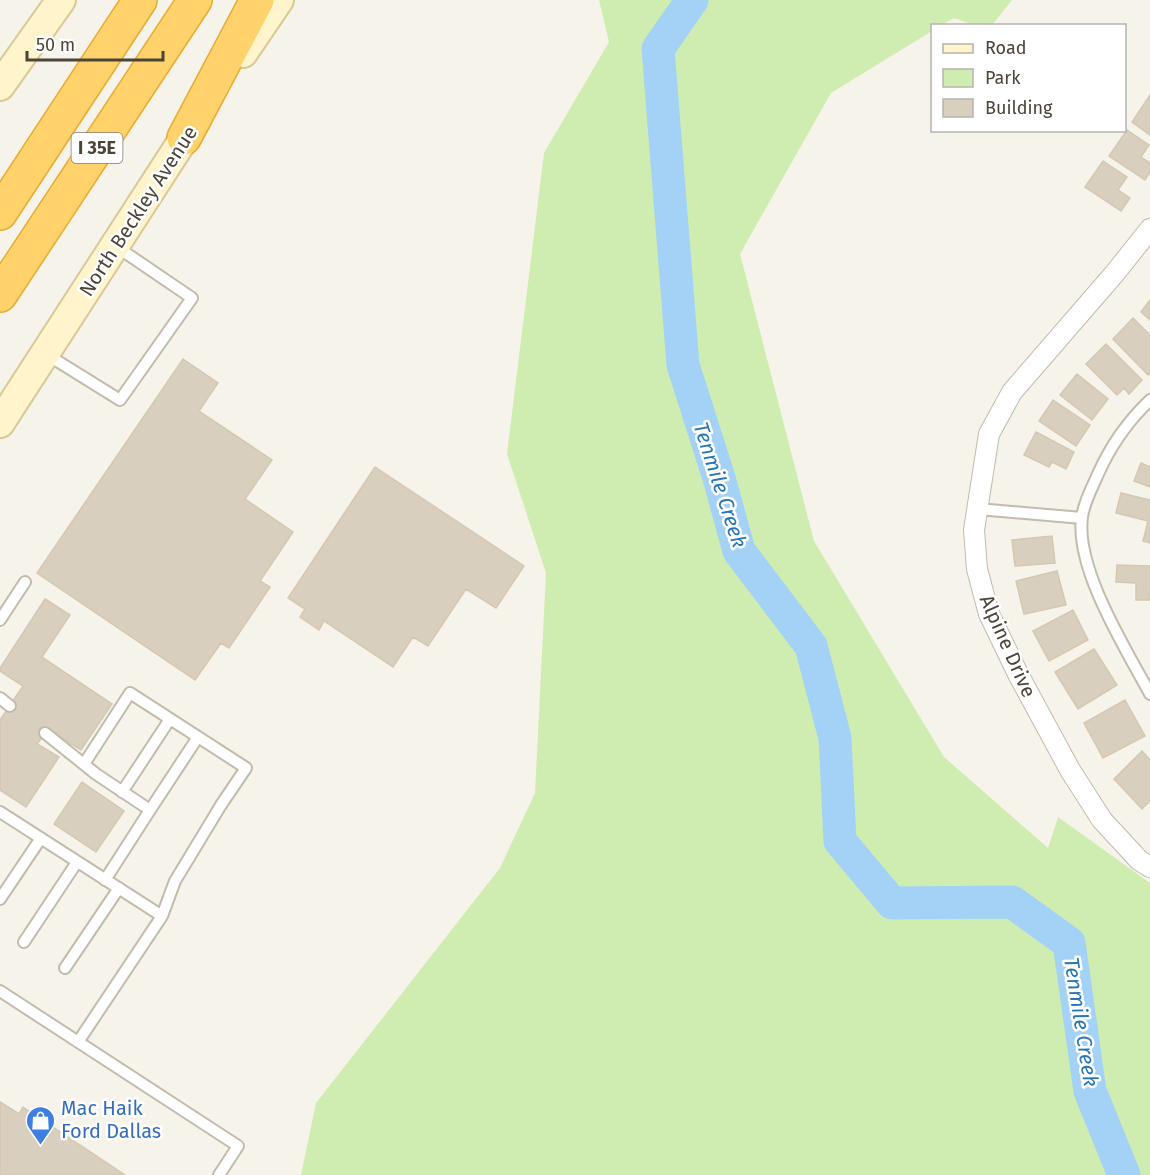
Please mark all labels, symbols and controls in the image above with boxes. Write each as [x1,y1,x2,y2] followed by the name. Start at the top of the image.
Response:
[27,24,164,62] scale bar
[931,24,1126,132] legend
[36,34,75,56] text: 50 m
[985,37,1027,59] text: Road
[985,67,1021,89] text: Park
[985,97,1053,119] text: Building
[74,121,202,301] street label: North Beckley Avenue
[72,133,122,163] road number: I 35E
[688,419,752,551] water label: Tenmile Creek
[975,591,1041,701] street label: Alpine Drive
[1058,956,1104,1088] water label: Tenmile Creek
[61,1096,161,1143] place label: Mac Haik Ford Dallas
[24,1104,56,1146] shop icon: Mac Haik Ford Dallas

